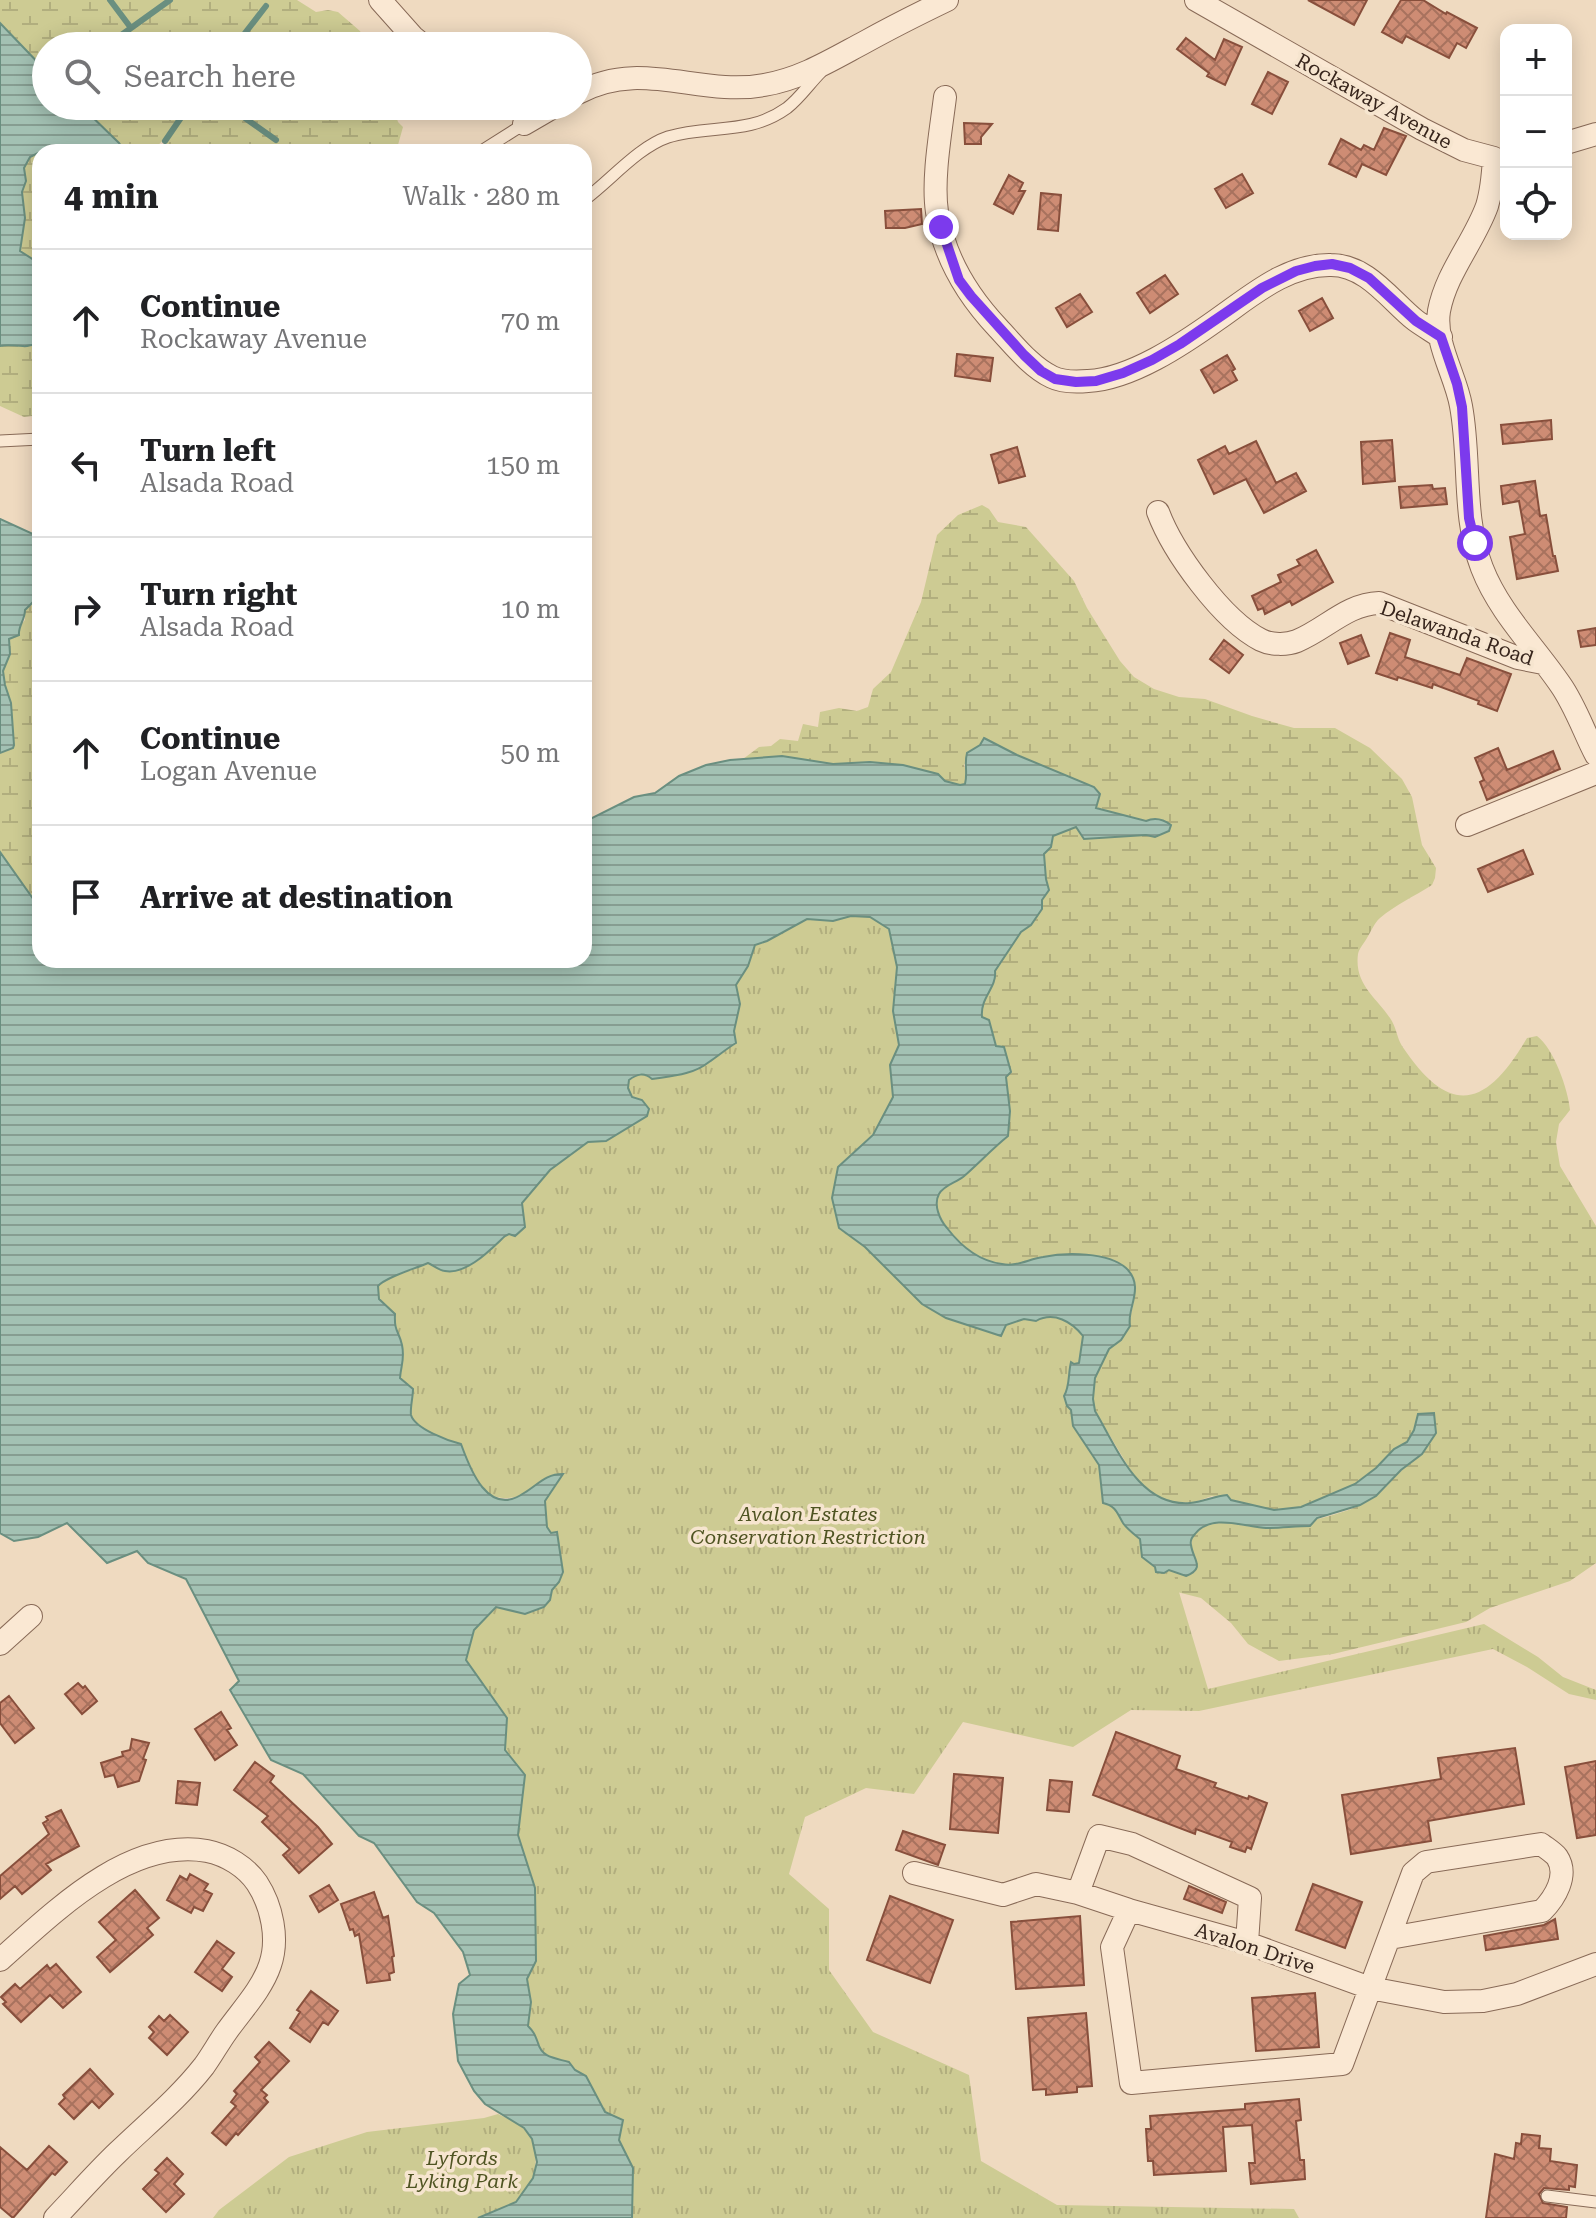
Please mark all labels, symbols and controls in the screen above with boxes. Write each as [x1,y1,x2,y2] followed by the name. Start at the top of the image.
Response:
[1500,24,1572,240] map controls
[1500,24,1572,96] button: +
[32,32,592,120] search box
[1292,48,1456,154] street label: Rockaway Avenue
[60,54,104,98] icon: search
[124,59,296,94] text: Search here
[1500,96,1572,168] button: −
[1500,168,1572,240] button: locate
[64,176,159,216] text: 4 min
[402,181,560,211] text: Walk · 280 m
[923,209,959,245] route end
[140,289,280,324] text: Continue
[64,299,108,343] icon: ahead
[501,306,560,336] text: 70 m
[140,324,367,354] text: Rockaway Avenue
[140,433,276,468] text: Turn left
[64,443,108,487] icon: left
[486,450,560,480] text: 150 m
[140,468,294,498] text: Alsada Road
[1457,525,1493,561] route start
[140,577,297,612] text: Turn right
[64,587,108,631] icon: right
[501,594,560,624] text: 10 m
[1377,595,1537,671] street label: Delawanda Road
[140,612,294,642] text: Alsada Road
[140,721,280,756] text: Continue
[64,731,108,775] icon: ahead
[501,738,560,768] text: 50 m
[140,756,317,786] text: Logan Avenue
[64,875,108,919] icon: arrive
[140,880,453,915] text: Arrive at destination
[690,1502,926,1549] park label: Avalon Estates Conservation Restriction
[1192,1917,1318,1979] street label: Avalon Drive
[405,2146,518,2193] park label: Lyfords Lyking Park

